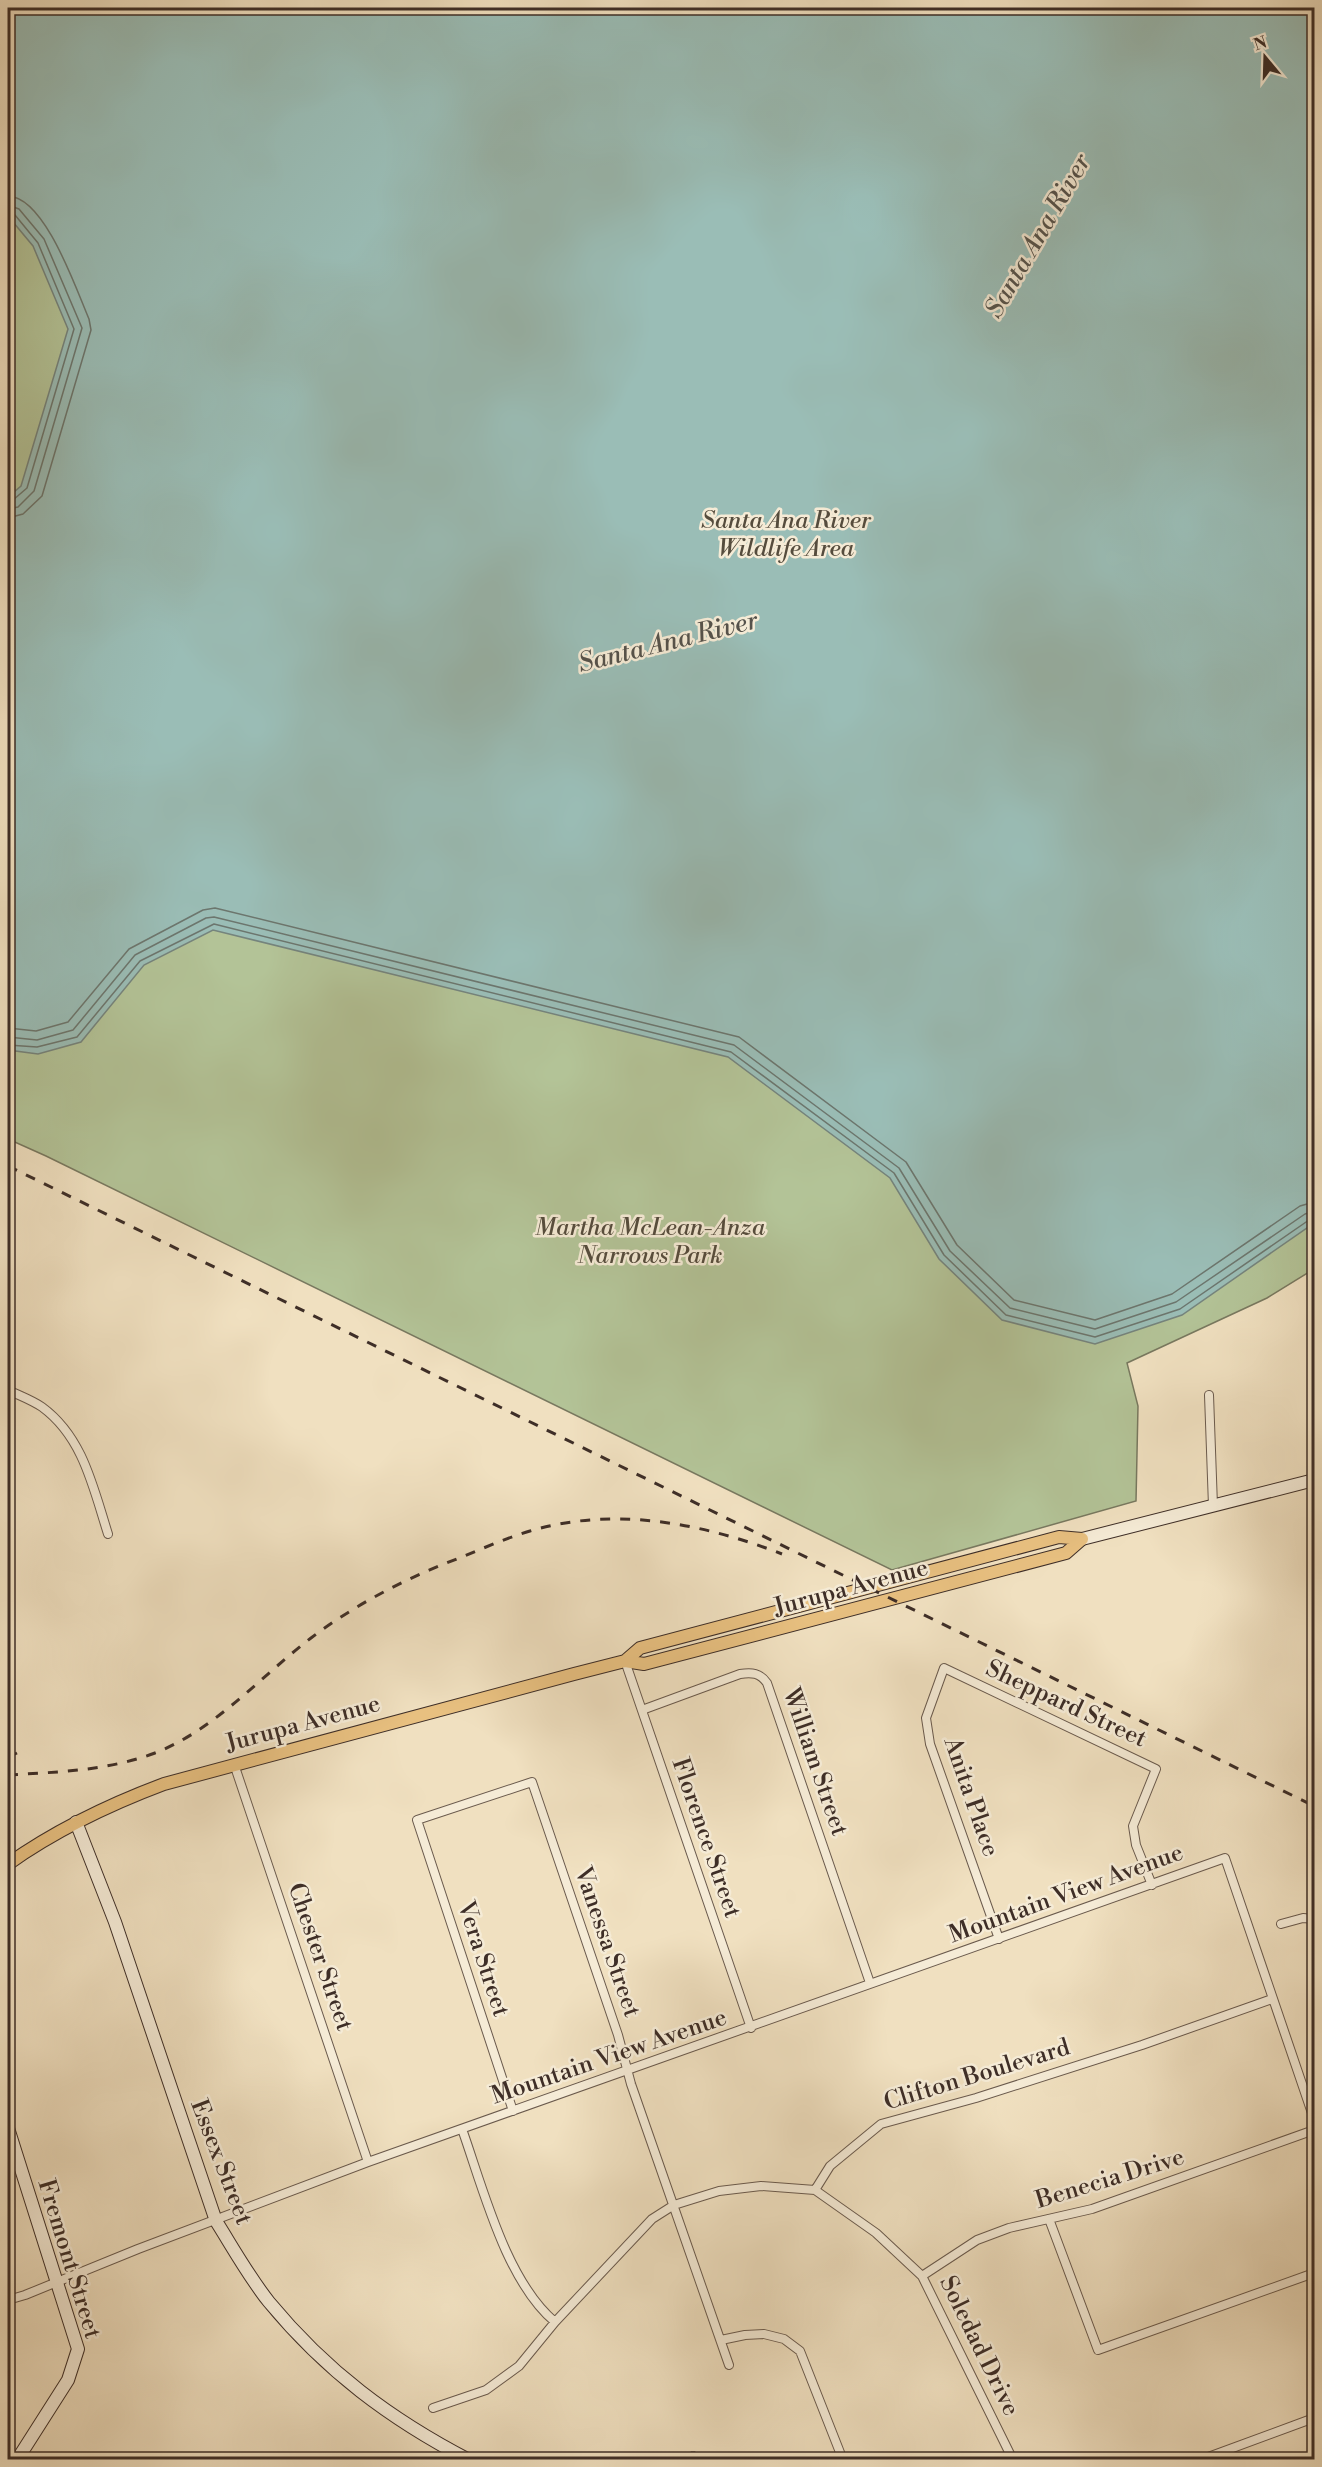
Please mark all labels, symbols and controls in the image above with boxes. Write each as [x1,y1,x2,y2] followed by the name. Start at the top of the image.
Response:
[1235,27,1295,87] north arrow
[1251,32,1270,55] text: N
[978,147,1098,324] water label: Santa Ana River
[701,506,872,564] park label: Santa Ana River Wildlife Area
[575,604,762,680] water label: Santa Ana River
[535,1213,766,1271] park label: Martha McLean-Anza Narrows Park
[769,1553,932,1623] street label: Jurupa Avenue
[981,1654,1152,1755] street label: Sheppard Street
[775,1683,854,1840] street label: William Street
[221,1689,384,1759] street label: Jurupa Avenue
[936,1732,1005,1861] street label: Anita Place
[665,1754,748,1922] street label: Florence Street
[945,1838,1187,1950] street label: Mountain View Avenue
[567,1862,647,2022] street label: Vanessa Street
[281,1879,360,2035] street label: Chester Street
[450,1896,516,2021] street label: Vera Street
[487,2003,731,2111] street label: Mountain View Avenue
[880,2032,1074,2118] street label: Clifton Boulevard
[183,2095,259,2229] street label: Essex Street
[1031,2142,1188,2216] street label: Benecia Drive
[30,2176,108,2343] street label: Fremont Street
[932,2271,1026,2421] street label: Soledad Drive

